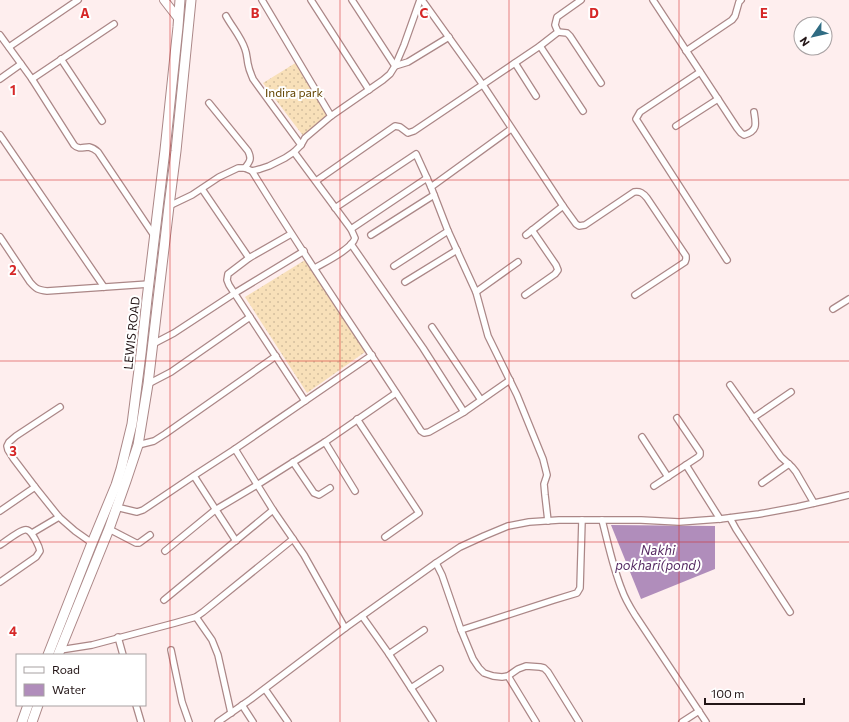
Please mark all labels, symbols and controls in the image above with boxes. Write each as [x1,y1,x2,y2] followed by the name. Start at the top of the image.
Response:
[80,5,90,21] text: A
[251,5,260,21] text: B
[420,5,429,21] text: C
[589,5,599,21] text: D
[760,5,768,21] text: E
[793,16,833,56] north arrow
[797,35,812,49] text: N
[10,82,16,98] text: 1
[265,85,324,99] park label: Indira park
[9,262,17,278] text: 2
[120,296,142,370] street label: LEWIS ROAD
[9,443,17,459] text: 3
[614,542,701,573] water label: Nakhi pokhari(pond)
[9,623,17,639] text: 4
[16,654,146,706] legend
[52,662,80,676] text: Road
[705,680,804,706] scale bar
[52,682,86,696] text: Water
[711,686,745,700] text: 100 m

